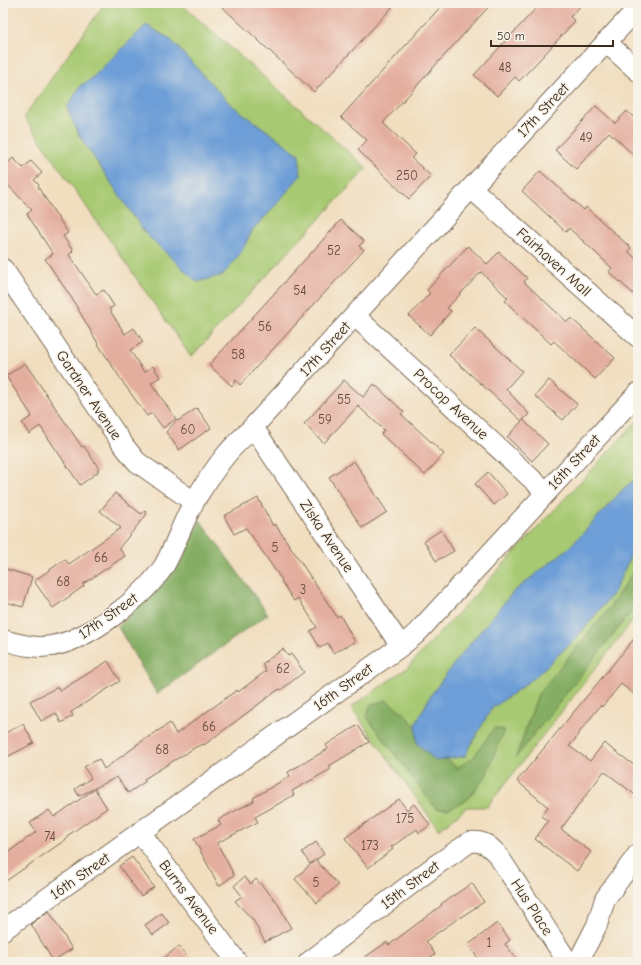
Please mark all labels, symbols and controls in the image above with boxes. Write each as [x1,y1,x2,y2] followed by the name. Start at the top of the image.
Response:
[491,22,613,48] scale bar
[497,29,525,43] text: 50 m
[499,60,512,75] house number: 48
[513,79,573,141] street label: 17th Street
[579,130,593,145] house number: 49
[396,168,418,183] house number: 250
[513,224,595,300] street label: Fairhaven Mall
[327,243,341,258] house number: 52
[293,283,307,298] house number: 54
[296,317,355,380] street label: 17th Street
[258,319,272,334] house number: 56
[52,347,126,444] street label: Gardner Avenue
[231,347,245,362] house number: 58
[410,365,493,444] street label: Procop Avenue
[337,392,351,407] house number: 55
[318,412,332,427] house number: 59
[181,422,196,437] house number: 60
[544,430,605,493] street label: 16th Street
[296,496,358,576] street label: Ziska Avenue
[271,540,279,555] house number: 5
[94,550,108,565] house number: 66
[56,574,70,589] house number: 68
[300,582,306,597] house number: 3
[75,589,142,643] street label: 17th Street
[310,659,377,715] street label: 16th Street
[276,661,290,676] house number: 62
[202,719,216,734] house number: 66
[155,742,169,757] house number: 68
[396,811,414,826] house number: 175
[44,829,56,844] house number: 74
[361,838,379,853] house number: 173
[47,848,114,903] street label: 16th Street
[155,856,223,938] street label: Burns Avenue
[377,857,444,913] street label: 15th Street
[312,875,320,890] house number: 5
[507,875,557,939] street label: Hus Place
[486,935,492,950] house number: 1

